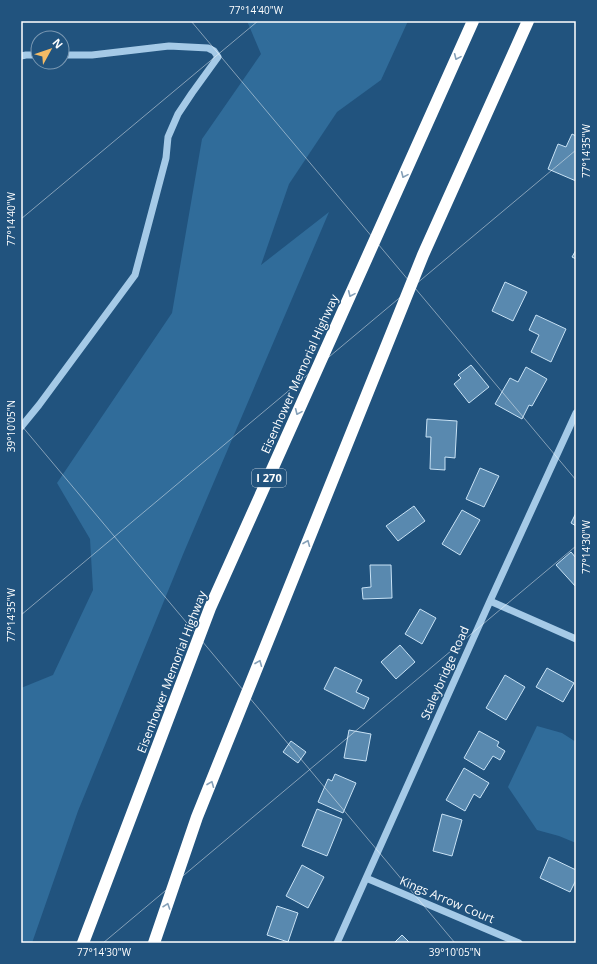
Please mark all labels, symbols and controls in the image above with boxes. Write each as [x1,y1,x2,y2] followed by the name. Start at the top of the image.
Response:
[229,3,284,17] text: 77°14'40"W
[30,30,70,70] north arrow
[49,35,67,52] text: N
[454,53,462,60] one-way arrow
[579,123,593,178] text: 77°14'35"W
[401,171,409,179] one-way arrow
[4,191,18,246] text: 77°14'40"W
[348,289,356,297] one-way arrow
[257,291,343,456] street label: Eisenhower Memorial Highway
[4,400,18,452] text: 39°10'05"N
[295,408,303,416] one-way arrow
[252,469,286,487] road number: I 270
[579,519,593,574] text: 77°14'30"W
[303,539,311,546] one-way arrow
[4,587,18,642] text: 77°14'35"W
[133,587,211,755] street label: Eisenhower Memorial Highway
[416,623,473,722] street label: Staleybridge Road
[255,660,263,667] one-way arrow
[206,780,214,787] one-way arrow
[397,872,497,927] street label: Kings Arrow Court
[162,903,170,910] one-way arrow
[77,945,132,959] text: 77°14'30"W
[429,945,481,959] text: 39°10'05"N

